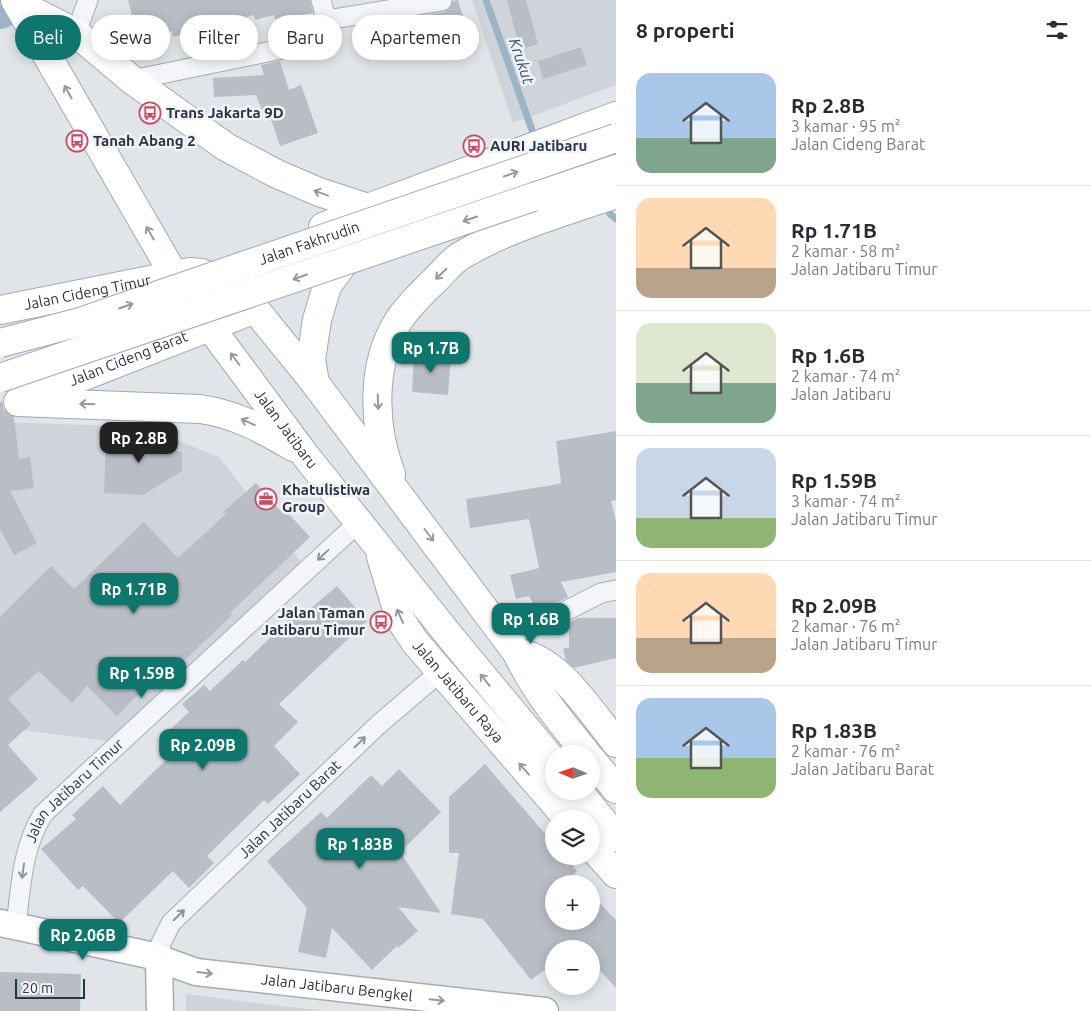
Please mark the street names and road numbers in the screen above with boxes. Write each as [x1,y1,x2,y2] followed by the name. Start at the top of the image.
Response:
[256,218,362,268] street label: Jalan Fakhrudin
[22,271,152,313] street label: Jalan Cideng Timur
[67,327,190,389] street label: Jalan Cideng Barat
[251,386,321,472] street label: Jalan Jatibaru
[410,637,507,746] street label: Jalan Jatibaru Raya
[22,735,127,845] street label: Jalan Jatibaru Timur
[235,756,344,861] street label: Jalan Jatibaru Barat
[260,970,413,1004] street label: Jalan Jatibaru Bengkel

